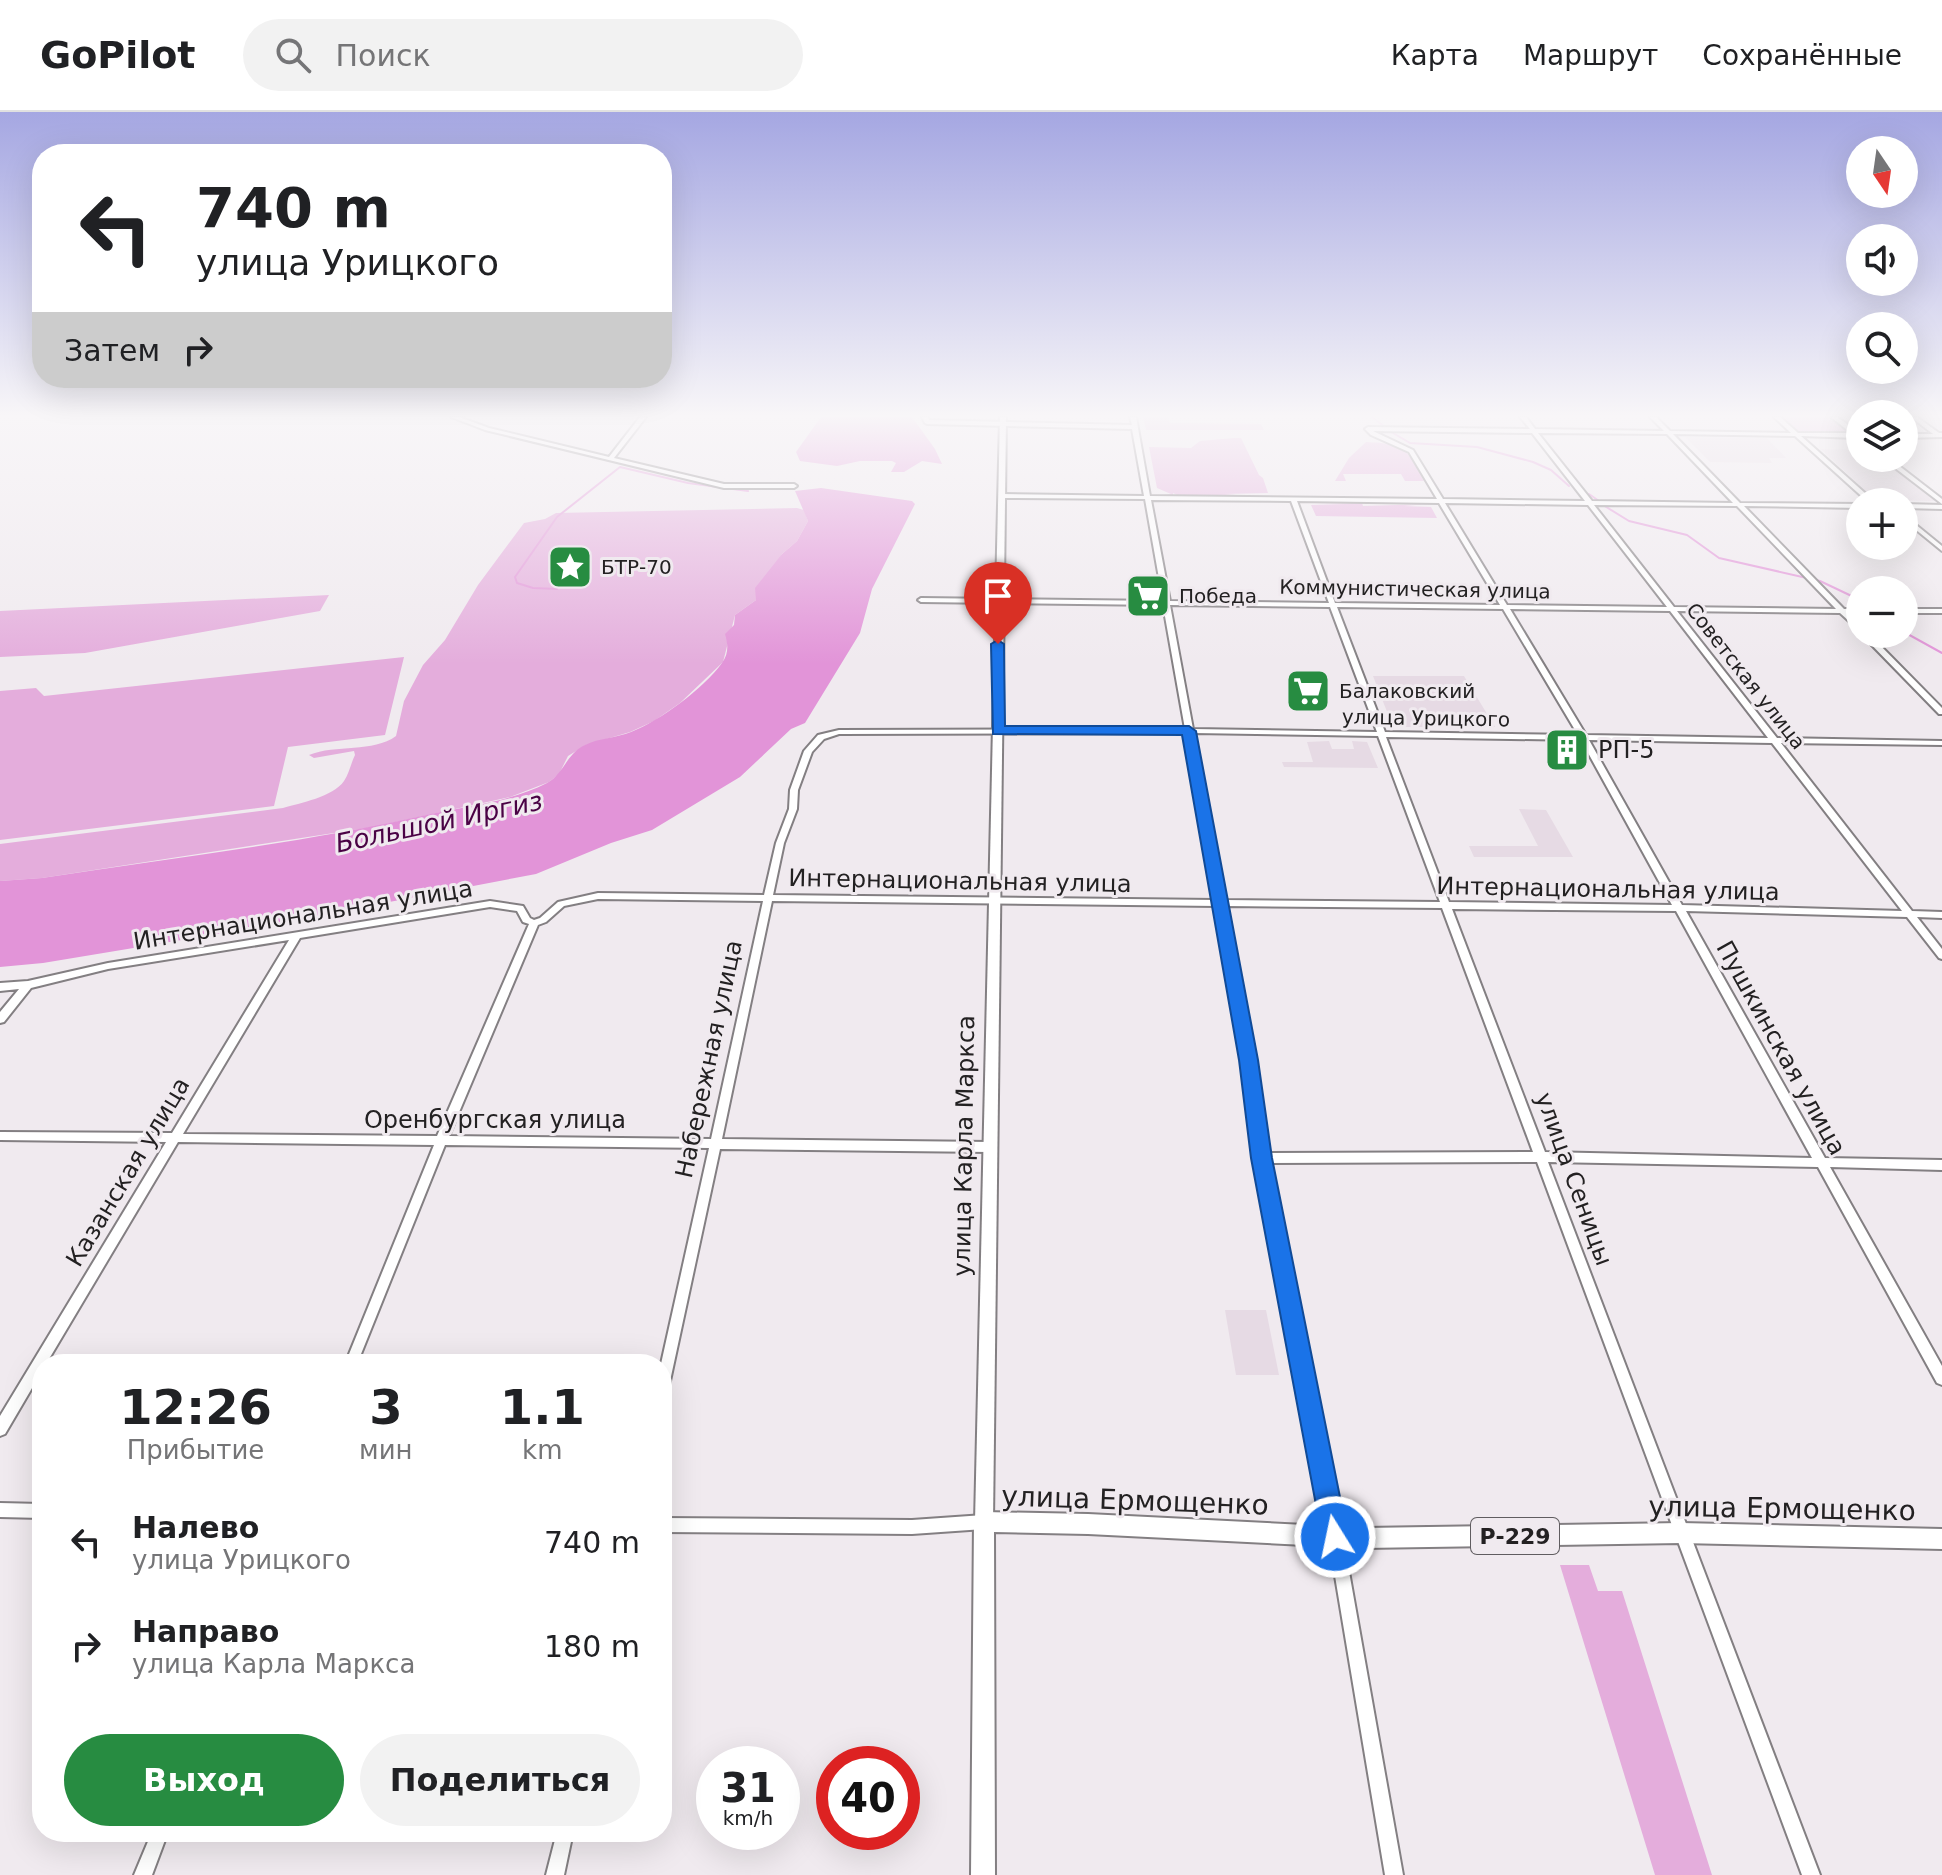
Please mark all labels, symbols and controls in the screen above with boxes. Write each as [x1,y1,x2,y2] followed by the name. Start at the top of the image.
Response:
[243,19,803,91] search box
[40,33,195,77] text: GoPilot
[271,33,315,77] icon: search
[335,38,431,73] text: Поиск
[1391,39,1479,72] text: Карта
[1523,39,1658,72] text: Маршрут
[1702,39,1902,72] text: Сохранённые
[1846,136,1918,208] north arrow
[1846,136,1918,648] map controls
[196,175,391,240] text: 740 m
[64,176,168,280] icon: left
[1846,224,1918,296] button: sound
[196,242,499,283] text: улица Урицкого
[1846,312,1918,384] button: search
[176,328,220,372] icon: right
[64,333,160,368] text: Затем
[1846,400,1918,472] button: layers
[1846,488,1918,560] button: +
[546,543,594,591] place icon: БТР-70
[601,555,672,579] place label: БТР-70
[964,562,1032,644] pin
[1124,572,1172,620] supermarket icon: Победа
[976,574,1020,618] icon: arrive
[1279,575,1551,603] street label: Коммунистическая улица
[1846,576,1918,648] button: −
[1179,584,1257,608] place label: Победа
[1681,598,1811,754] street label: Советская улица
[1284,667,1332,715] supermarket icon: Балаковский
[1339,679,1475,703] place label: Балаковский
[1342,705,1510,731] street label: улица Урицкого
[1543,726,1591,774] building icon: РП-5
[1598,736,1654,764] place label: РП-5
[333,785,545,859] water label: Большой Иргиз
[788,864,1132,898] street label: Интернациональная улица
[1436,872,1780,906] street label: Интернациональная улица
[131,874,475,956] street label: Интернациональная улица
[1710,936,1852,1160] street label: Пушкинская улица
[670,937,748,1181] street label: Набережная улица
[948,1015,980,1277] street label: улица Карла Маркса
[60,1072,196,1272] street label: Казанская улица
[1530,1089,1618,1269] street label: улица Сеницы
[364,1106,626,1134] street label: Оренбургская улица
[119,1379,272,1435] text: 12:26
[369,1379,403,1435] text: 3
[500,1379,585,1435] text: 1.1
[127,1435,264,1465] text: Прибытие
[359,1435,413,1465] text: мин
[522,1435,562,1465] text: km
[1001,1479,1269,1522] street label: улица Ермощенко
[1648,1490,1916,1527] street label: улица Ермощенко
[1293,1495,1377,1579] position arrow
[132,1510,259,1545] text: Налево
[1471,1518,1559,1554] road number: Р-229
[64,1520,108,1564] icon: left
[544,1525,640,1560] text: 740 m
[132,1545,351,1575] text: улица Урицкого
[132,1614,279,1649] text: Направо
[64,1624,108,1668] icon: right
[544,1629,640,1664] text: 180 m
[132,1649,415,1679] text: улица Карла Маркса
[64,1734,344,1826] button: Выход
[360,1734,640,1826] button: Поделиться
[816,1746,920,1850] speed limit sign: 40
[720,1765,776,1811] text: 31
[723,1806,773,1830] text: km/h

